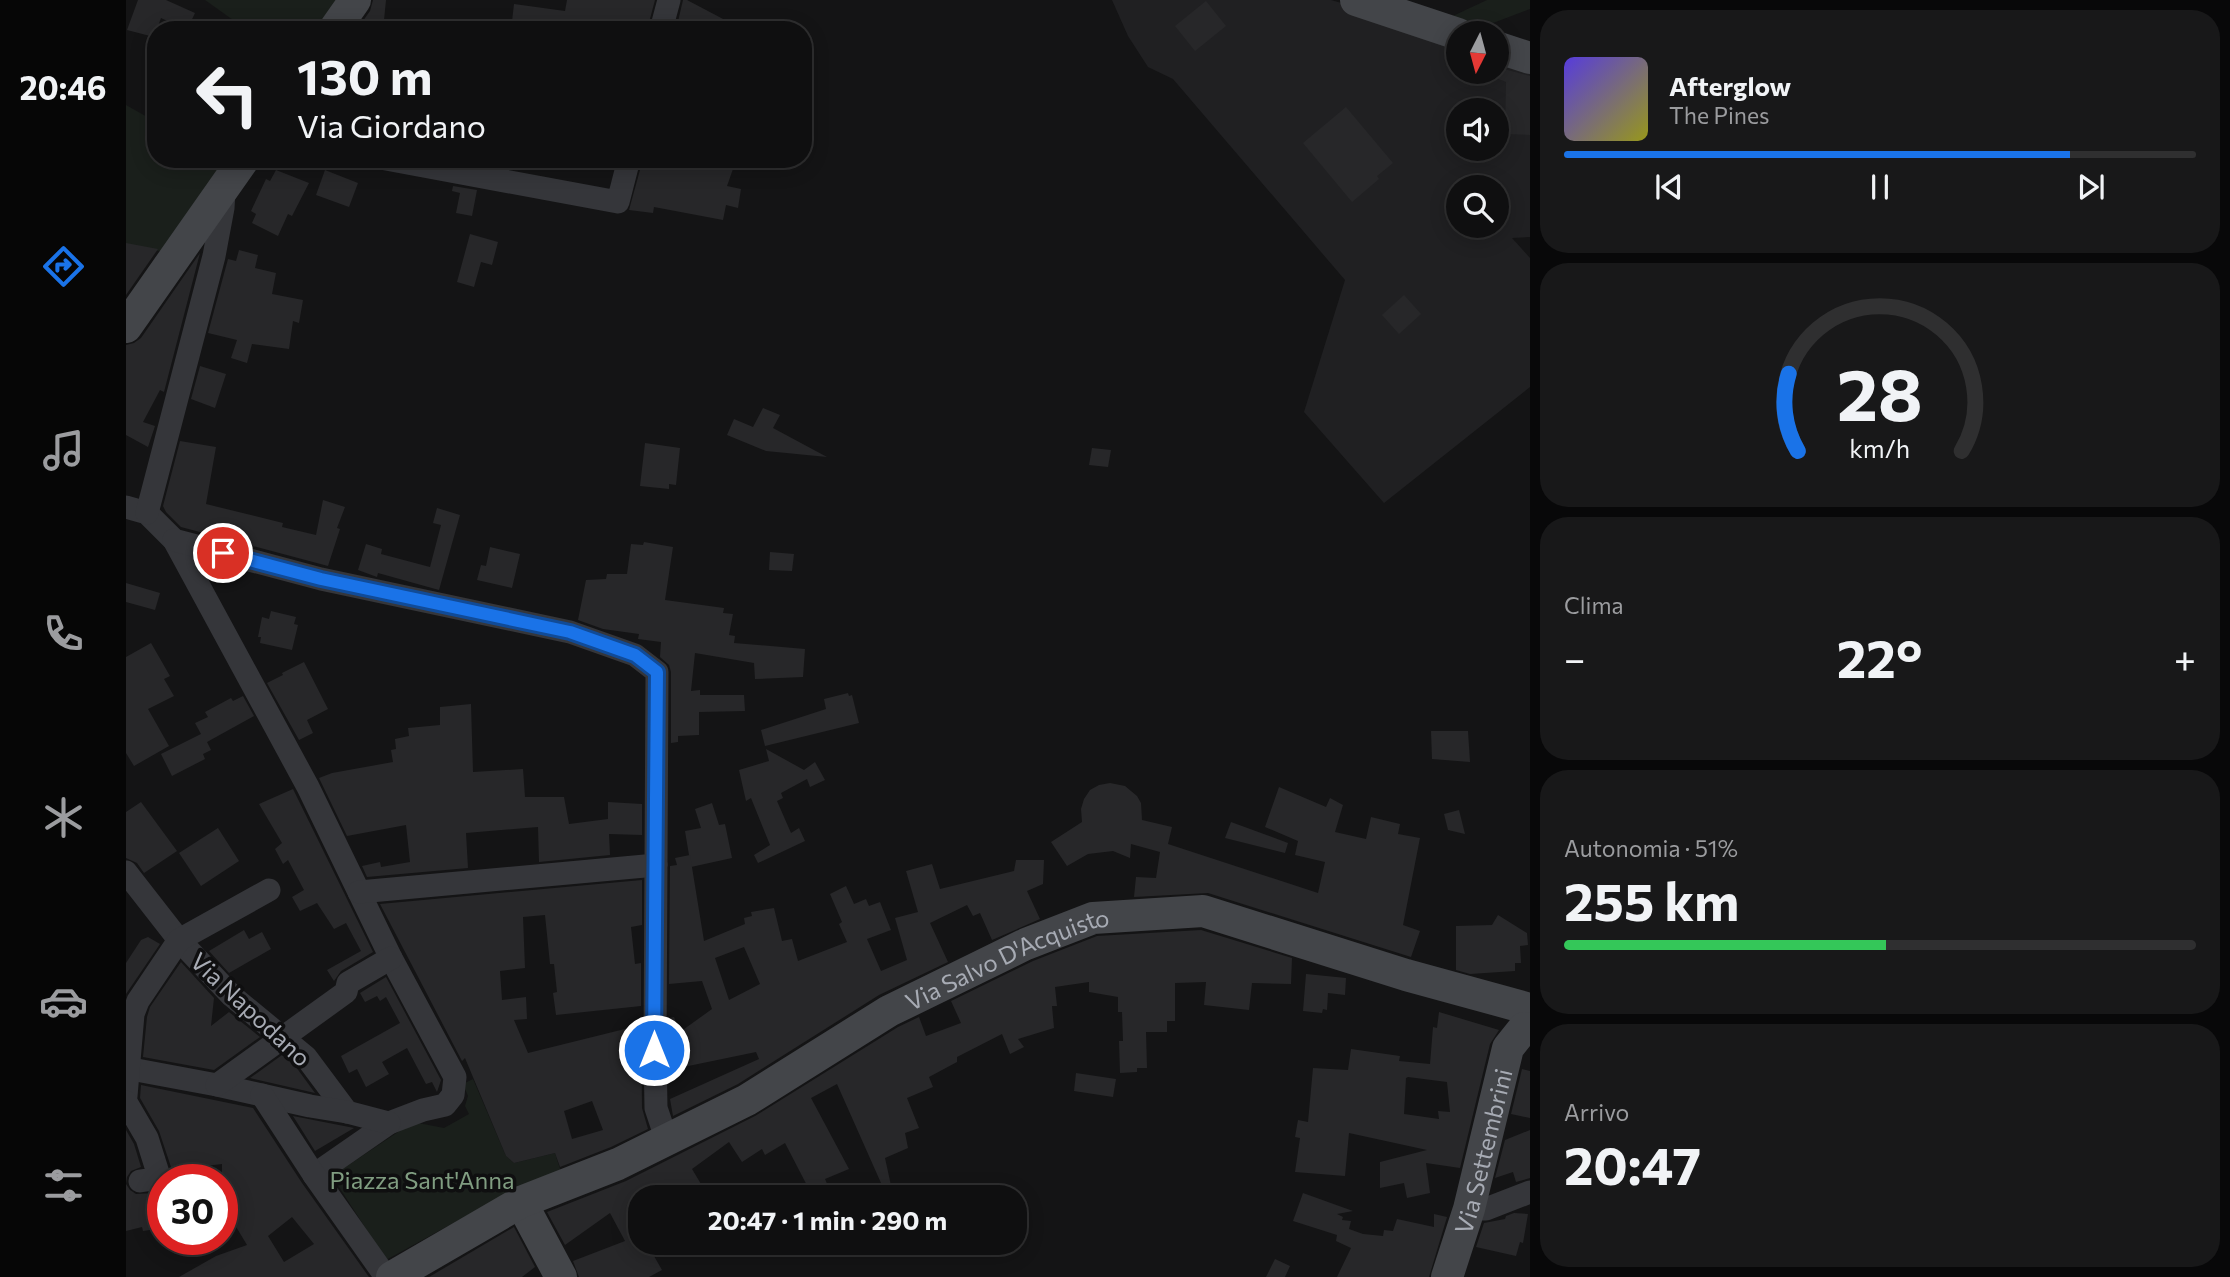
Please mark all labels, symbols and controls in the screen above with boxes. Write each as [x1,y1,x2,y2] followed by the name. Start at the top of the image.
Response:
[1446,21,1508,84] north arrow
[1446,21,1509,238] map controls
[297,45,432,105] text: 130 m
[182,49,273,140] icon: left
[19,67,107,107] text: 20:46
[1669,70,1791,101] text: Afterglow
[1446,98,1509,161] button: sound
[1669,101,1770,129] text: The Pines
[297,105,486,145] text: Via Giordano
[1650,168,1688,206] icon: previous
[1861,168,1899,206] icon: pause
[2072,168,2110,206] icon: next
[1446,175,1509,238] button: search
[39,242,88,291] icon: directions
[1837,348,1923,437] text: 28
[39,426,88,475] icon: music
[1850,433,1910,463] text: km/h
[193,523,253,583] pin
[204,534,242,572] icon: arrive
[1564,591,1624,619] text: Clima
[39,609,88,658] icon: phone
[1837,625,1922,689] text: 22°
[1564,634,1586,681] text: −
[2174,634,2196,681] text: +
[39,793,88,842] icon: climate
[1564,834,1738,862] text: Autonomia · 51%
[1564,868,1739,932] text: 255 km
[900,903,1110,1015] street label: Via Salvo D'Acquisto
[185,946,317,1072] street label: Via Napodano
[39,977,88,1026] icon: car
[617,1013,691,1087] position arrow
[1447,1065,1517,1237] street label: Via Settembrini
[1564,1098,1629,1126] text: Arrivo
[1564,1132,1701,1196] text: 20:47
[39,1161,88,1210] icon: filters
[147,1164,238,1255] speed limit sign: 30
[329,1165,515,1194] park label: Piazza Sant'Anna
[708,1204,947,1235] text: 20:47 · 1 min · 290 m

